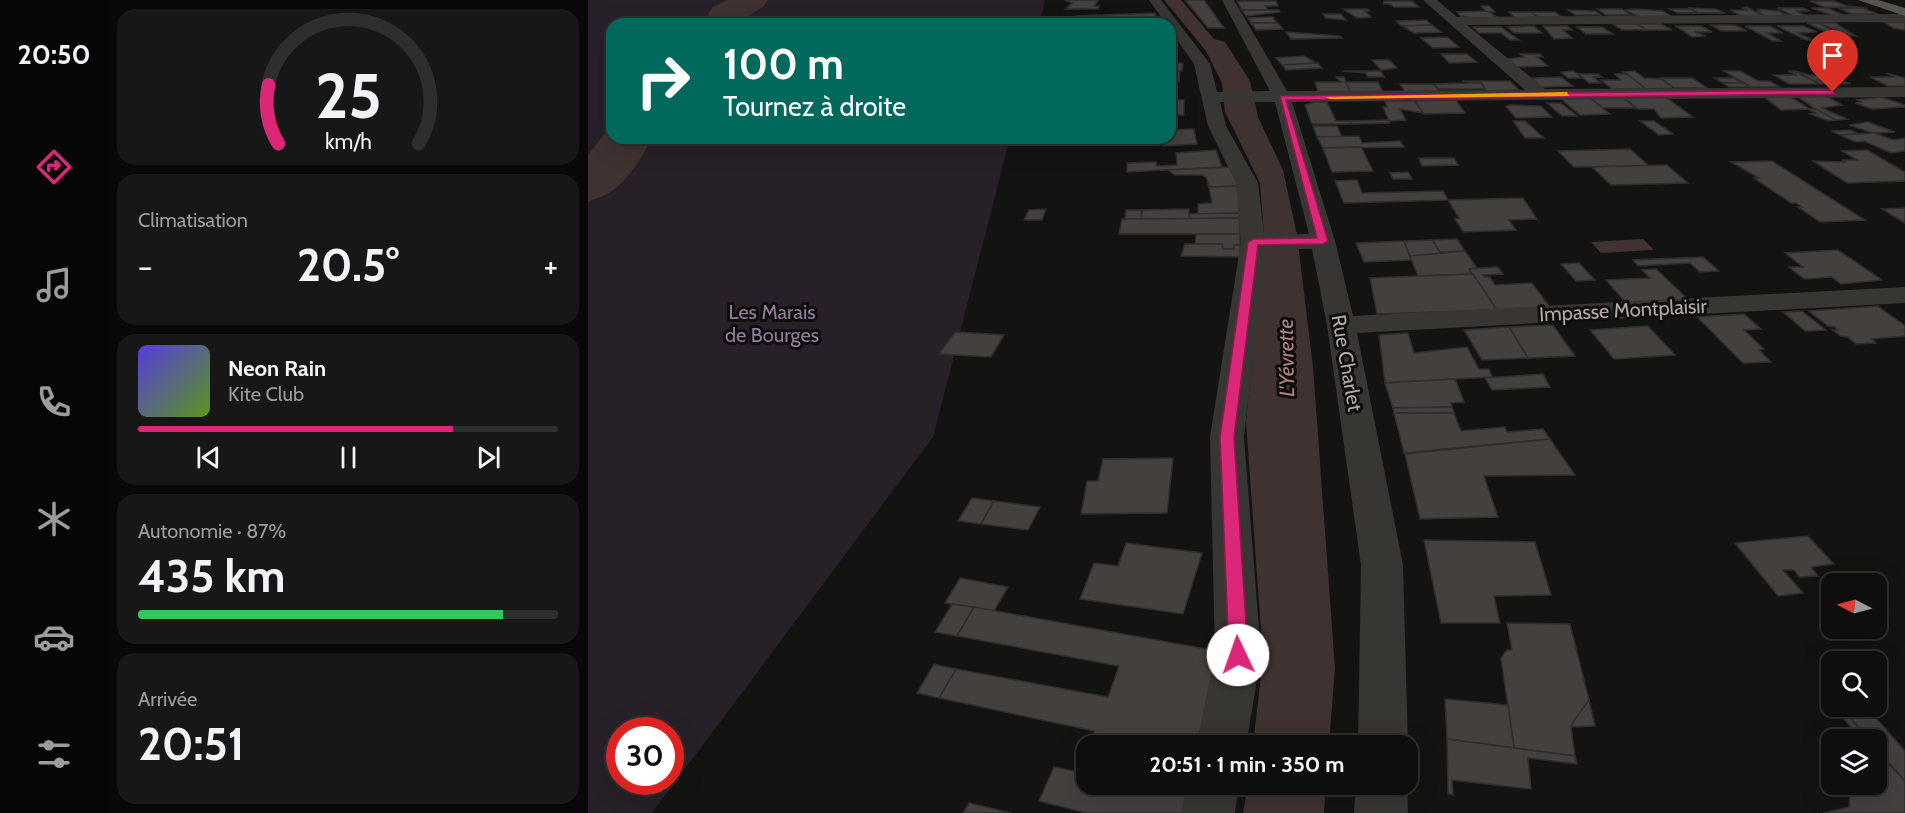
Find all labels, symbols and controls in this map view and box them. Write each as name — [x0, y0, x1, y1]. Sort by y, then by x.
pin — [1807, 30, 1858, 92]
text: 20:50 — [18, 38, 90, 71]
text: 100 m — [723, 38, 844, 90]
icon: arrive — [1816, 39, 1849, 72]
icon: right — [624, 42, 702, 120]
text: 25 — [315, 58, 381, 134]
text: Tournez à droite — [723, 90, 906, 123]
text: km/h — [325, 128, 371, 154]
icon: directions — [33, 146, 75, 188]
text: Climatisation — [138, 208, 248, 232]
text: 20.5° — [297, 238, 399, 292]
text: − — [138, 246, 153, 286]
text: + — [543, 246, 558, 286]
icon: music — [33, 264, 75, 306]
street label: Impasse Montplaisir — [1539, 294, 1708, 326]
park label: Les Marais de Bourges — [725, 300, 819, 347]
street label: Rue Charlet — [1327, 313, 1367, 413]
water label: L'Yévrette — [1273, 318, 1299, 397]
text: Neon Rain — [228, 355, 326, 382]
icon: phone — [33, 381, 75, 423]
text: Kite Club — [228, 382, 304, 406]
icon: previous — [192, 441, 225, 474]
icon: pause — [332, 441, 365, 474]
icon: next — [472, 441, 505, 474]
icon: climate — [33, 498, 75, 540]
text: Autonomie · 87% — [138, 519, 286, 543]
text: 435 km — [138, 549, 285, 603]
north arrow — [1821, 573, 1887, 639]
map controls — [1821, 573, 1887, 795]
icon: car — [33, 616, 75, 658]
position arrow — [1206, 623, 1270, 687]
button: search — [1821, 651, 1887, 717]
text: Arrivée — [138, 687, 197, 711]
text: 20:51 — [138, 717, 244, 771]
speed limit sign: 30 — [606, 717, 684, 795]
button: layers — [1821, 729, 1887, 795]
icon: filters — [33, 733, 75, 775]
text: 20:51 · 1 min · 350 m — [1150, 751, 1344, 778]

